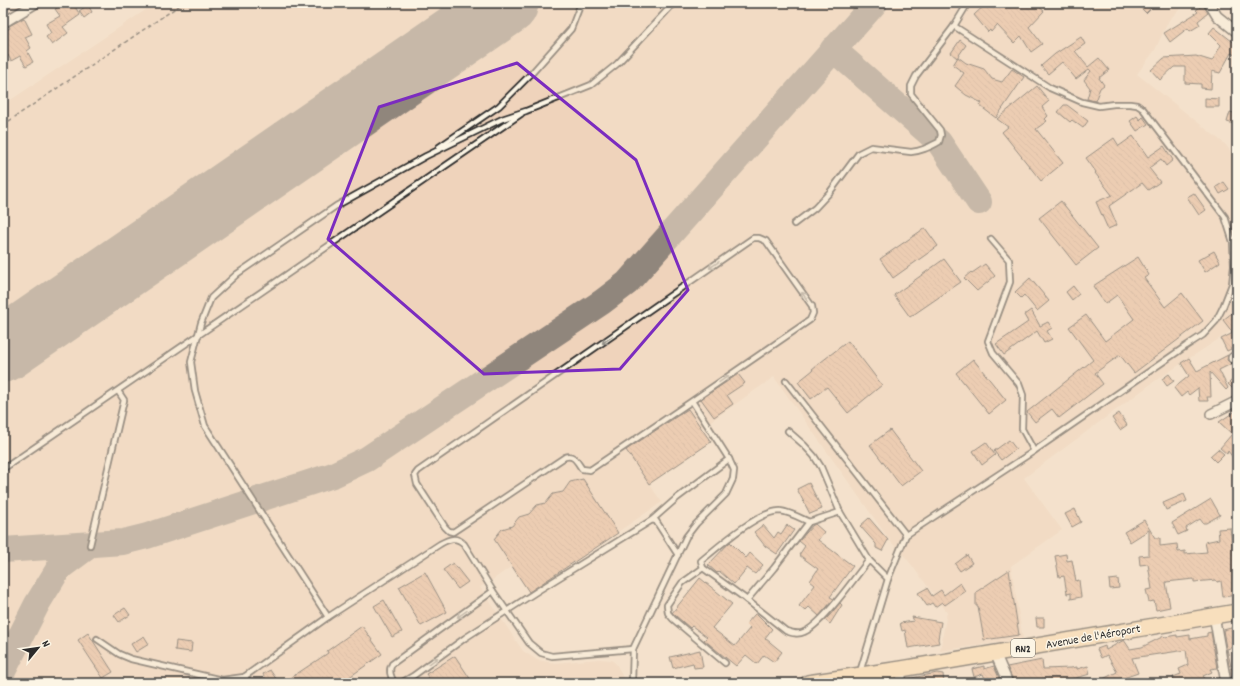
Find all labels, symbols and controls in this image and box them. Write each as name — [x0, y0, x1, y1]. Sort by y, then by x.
one-way arrow — [708, 261, 719, 269]
one-way arrow — [801, 292, 809, 303]
one-way arrow — [602, 336, 613, 344]
one-way arrow — [718, 375, 729, 383]
one-way arrow — [456, 610, 467, 619]
street label: Avenue de l'Aéroport — [1045, 621, 1142, 654]
north arrow — [18, 628, 58, 668]
text: N — [37, 638, 54, 651]
road number: RN2 — [1011, 639, 1035, 657]
one-way arrow — [427, 657, 438, 666]

